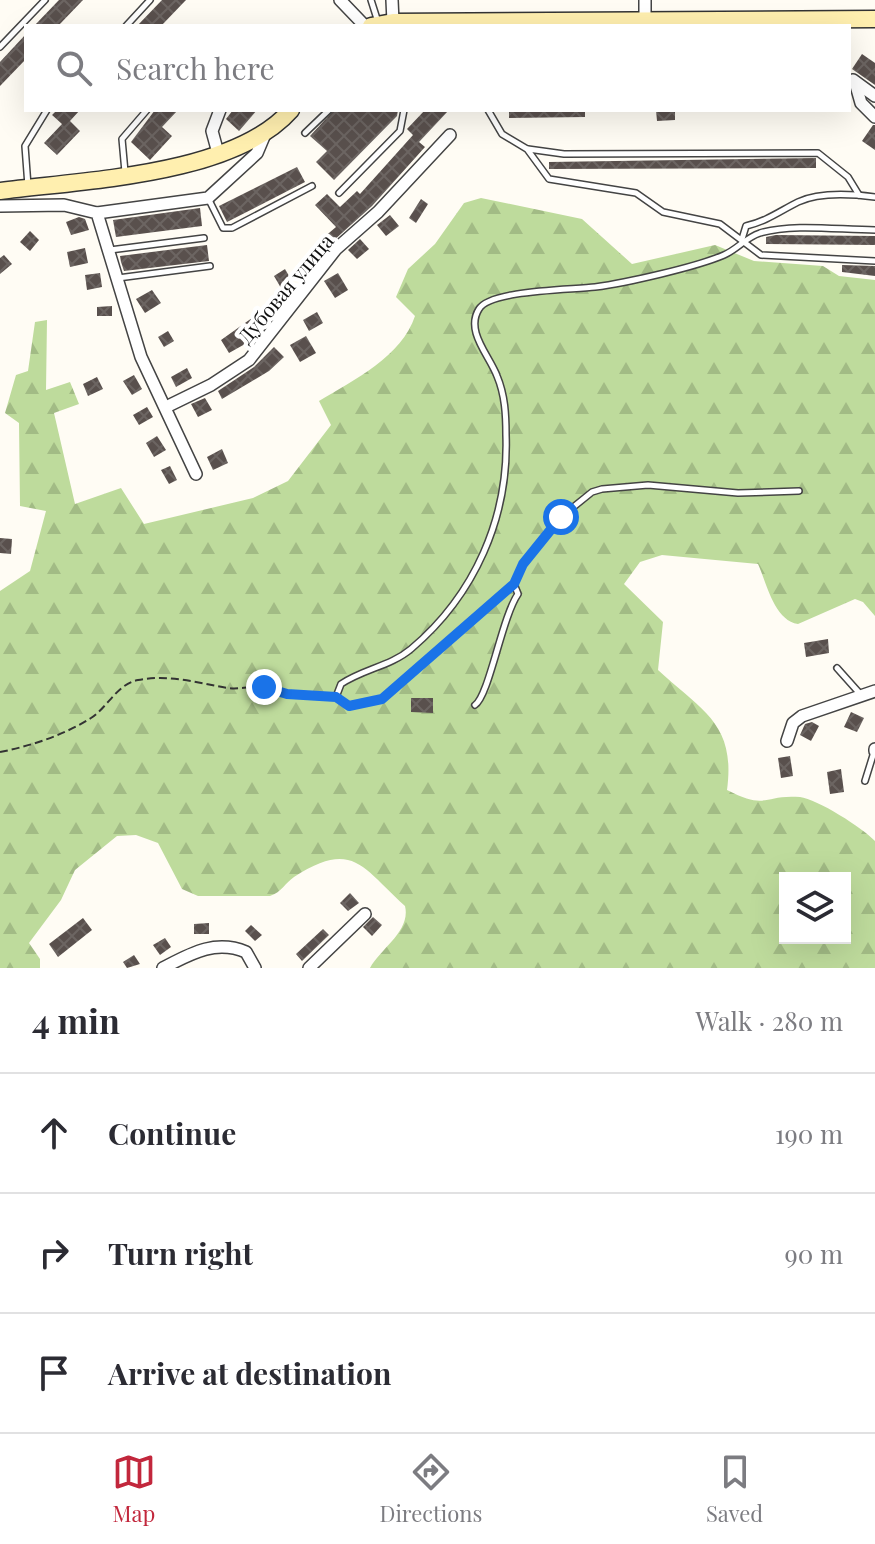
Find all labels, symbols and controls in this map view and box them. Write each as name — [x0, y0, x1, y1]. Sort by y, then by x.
search box — [24, 24, 851, 112]
icon: search — [52, 46, 96, 90]
text: Search here — [116, 48, 275, 88]
street label: Дубовая улица — [231, 228, 339, 348]
route start — [543, 499, 579, 535]
route end — [246, 669, 282, 705]
map controls — [779, 872, 851, 944]
button: layers — [779, 872, 851, 944]
text: 4 min — [32, 997, 120, 1043]
text: Walk · 280 m — [695, 1003, 843, 1038]
icon: ahead — [32, 1111, 76, 1155]
text: Continue — [108, 1113, 236, 1153]
text: 190 m — [775, 1116, 843, 1151]
icon: right — [32, 1231, 76, 1275]
text: Turn right — [108, 1233, 253, 1273]
text: 90 m — [785, 1236, 843, 1271]
icon: arrive — [32, 1351, 76, 1395]
text: Arrive at destination — [108, 1353, 391, 1393]
tab: Map — [112, 1450, 156, 1528]
tab: Directions — [379, 1450, 482, 1528]
tab: Saved — [706, 1450, 763, 1528]

